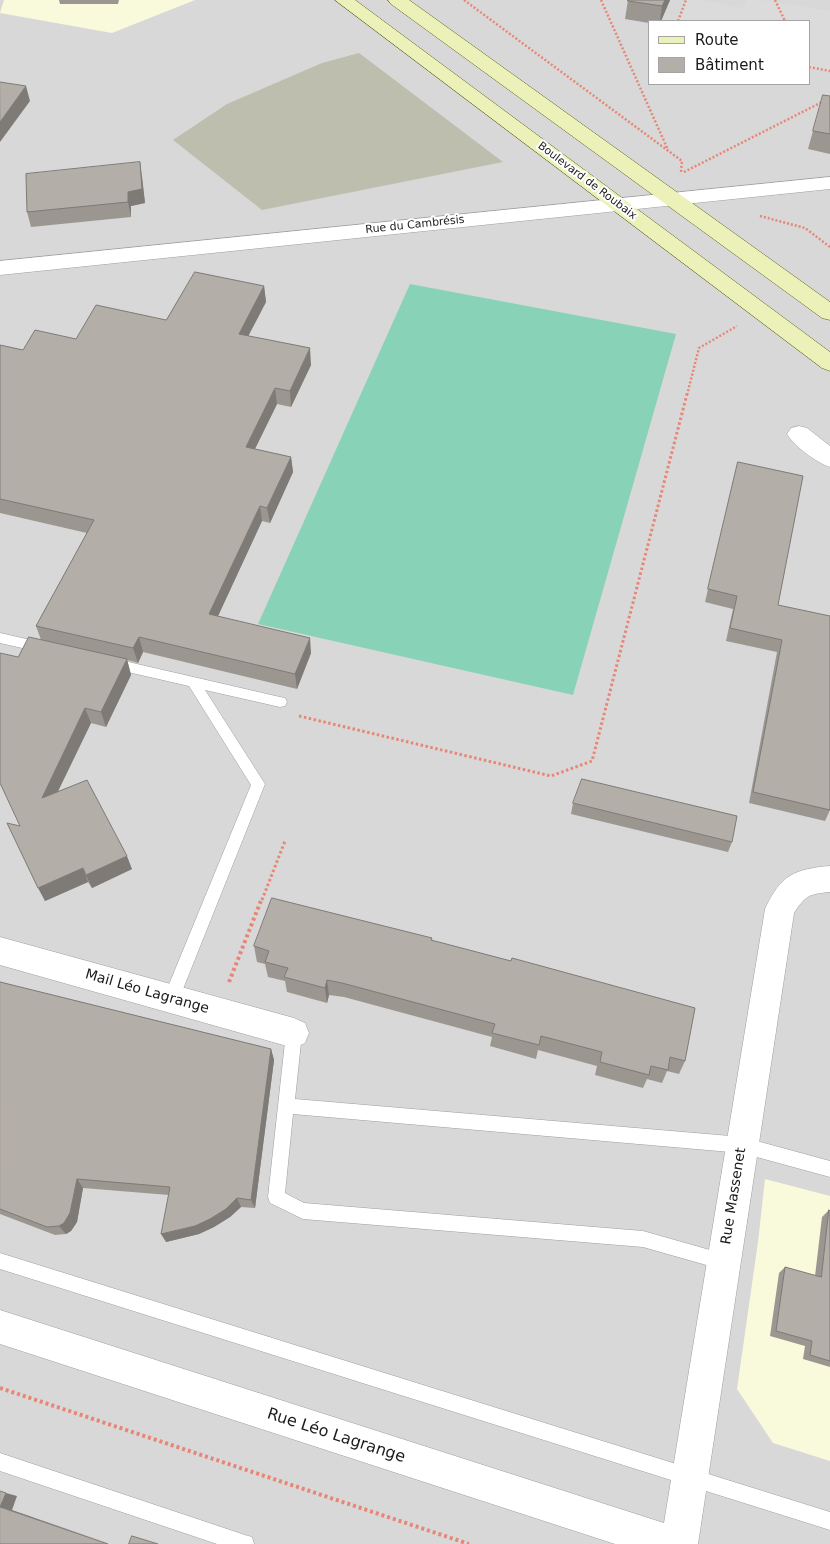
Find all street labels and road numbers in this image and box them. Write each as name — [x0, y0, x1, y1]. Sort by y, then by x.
street label: Boulevard de Roubaix — [535, 139, 639, 223]
street label: Rue du Cambrésis — [365, 213, 465, 237]
street label: Mail Léo Lagrange — [83, 966, 211, 1018]
street label: Rue Massenet — [718, 1146, 750, 1246]
street label: Rue Léo Lagrange — [264, 1405, 408, 1467]

